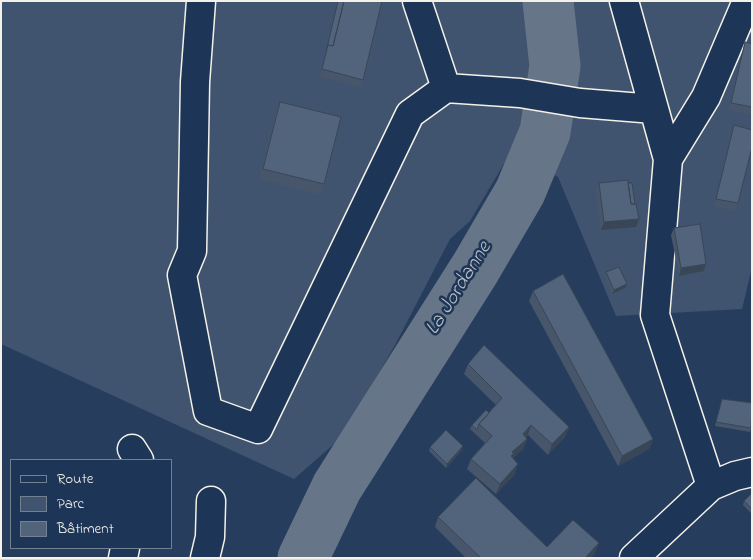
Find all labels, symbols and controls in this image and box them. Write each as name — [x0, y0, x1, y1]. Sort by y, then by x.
water label: La Jordanne — [421, 238, 499, 340]
legend — [10, 459, 172, 549]
text: Route — [57, 468, 93, 490]
text: Parc — [57, 493, 84, 515]
text: Bâtiment — [57, 518, 114, 540]

